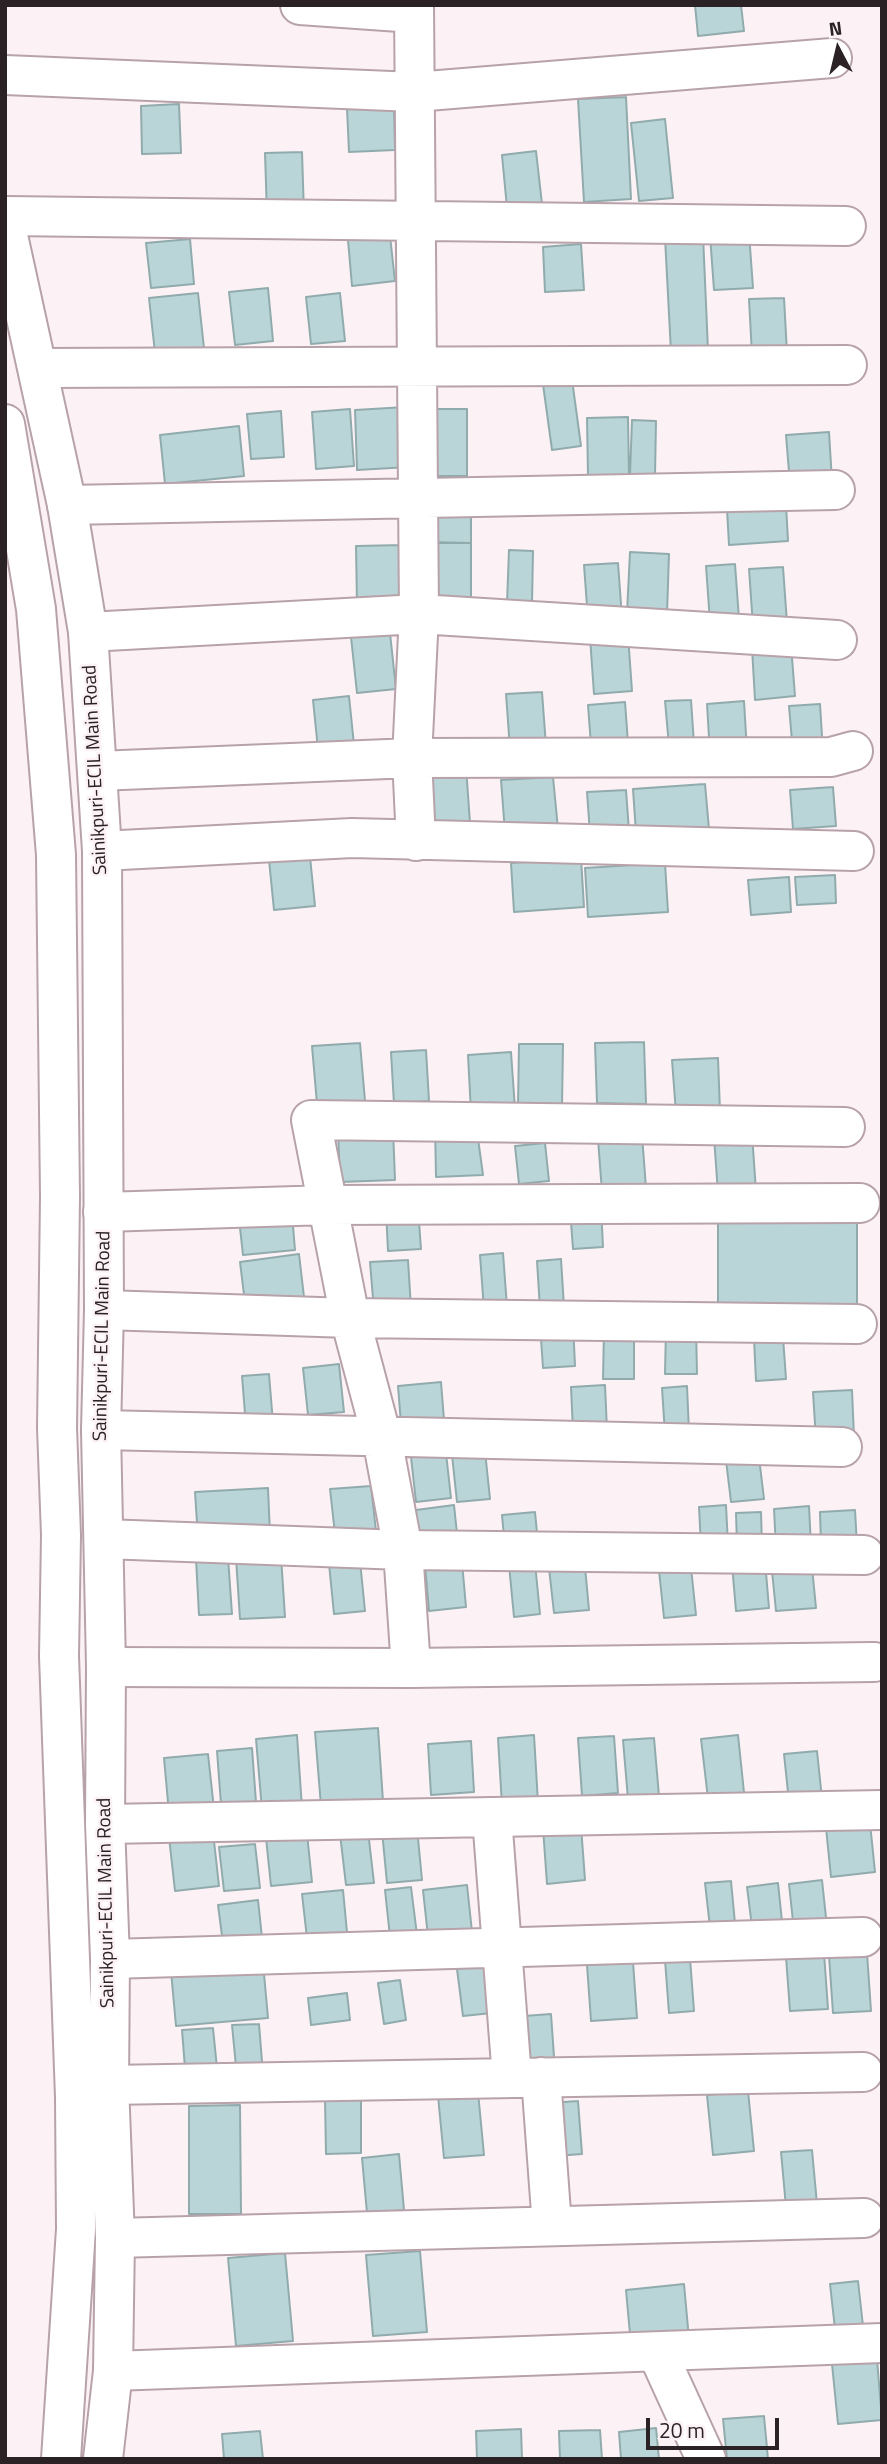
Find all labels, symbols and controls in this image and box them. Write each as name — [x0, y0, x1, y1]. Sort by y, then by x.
text: N — [827, 12, 844, 43]
north arrow — [803, 14, 873, 84]
street label: Sainikpuri-ECIL Main Road — [79, 664, 113, 876]
street label: Sainikpuri-ECIL Main Road — [90, 1231, 116, 1441]
street label: Sainikpuri-ECIL Main Road — [94, 1798, 120, 2008]
scale bar — [649, 2404, 782, 2448]
text: 20 m — [659, 2414, 705, 2446]

